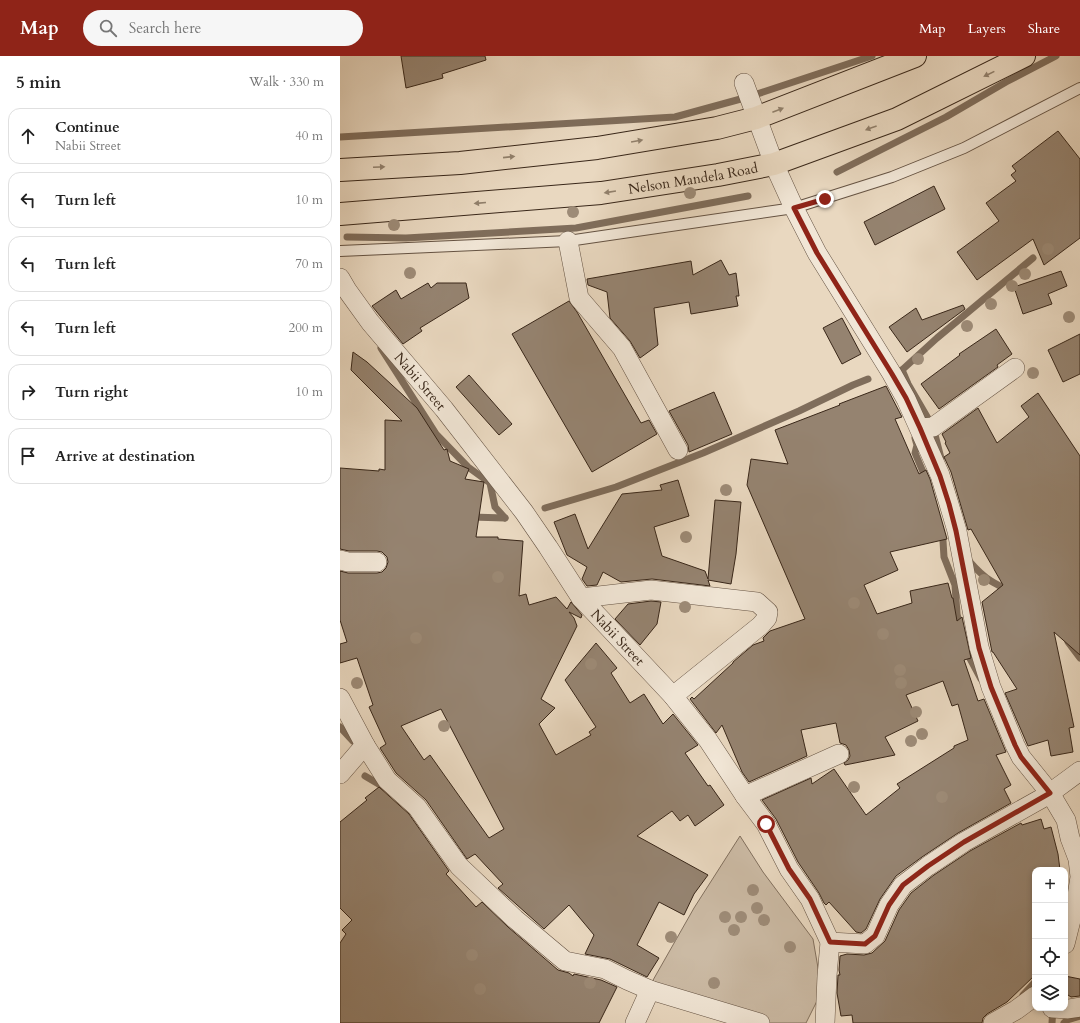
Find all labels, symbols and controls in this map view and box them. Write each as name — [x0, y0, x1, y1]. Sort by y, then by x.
search box — [83, 10, 363, 46]
text: Map — [20, 15, 59, 41]
icon: search — [97, 17, 119, 39]
text: Search here — [129, 18, 201, 38]
text: Map — [919, 19, 946, 38]
text: Layers — [968, 19, 1006, 38]
text: Share — [1028, 19, 1060, 38]
text: 5 min — [16, 71, 61, 94]
one-way arrow — [983, 71, 995, 77]
text: Walk · 330 m — [249, 73, 324, 91]
one-way arrow — [772, 106, 784, 112]
text: Continue — [55, 117, 120, 137]
icon: ahead — [17, 125, 39, 147]
one-way arrow — [865, 126, 877, 132]
text: 40 m — [295, 127, 323, 145]
text: Nabii Street — [55, 137, 121, 155]
one-way arrow — [631, 138, 644, 144]
one-way arrow — [502, 154, 515, 161]
street label: Nelson Mandela Road — [627, 158, 760, 199]
one-way arrow — [373, 164, 385, 171]
icon: left — [17, 189, 39, 211]
one-way arrow — [604, 189, 616, 195]
text: Turn left — [55, 190, 116, 210]
route end — [816, 190, 834, 208]
text: 10 m — [295, 191, 323, 209]
one-way arrow — [474, 199, 486, 206]
icon: left — [17, 253, 39, 275]
text: Turn left — [55, 254, 116, 274]
text: 70 m — [295, 255, 323, 273]
icon: left — [17, 317, 39, 339]
text: Turn left — [55, 318, 116, 338]
text: 200 m — [289, 319, 323, 337]
street label: Nabii Street — [390, 348, 451, 415]
icon: right — [17, 381, 39, 403]
text: Turn right — [55, 382, 128, 402]
text: 10 m — [295, 383, 323, 401]
icon: arrive — [17, 445, 39, 467]
text: Arrive at destination — [55, 446, 195, 466]
street label: Nabii Street — [586, 605, 649, 670]
route start — [757, 815, 775, 833]
map controls — [1032, 867, 1068, 1011]
button: + — [1032, 867, 1068, 903]
button: − — [1032, 903, 1068, 939]
button: locate — [1032, 939, 1068, 975]
button: layers — [1032, 975, 1068, 1011]

